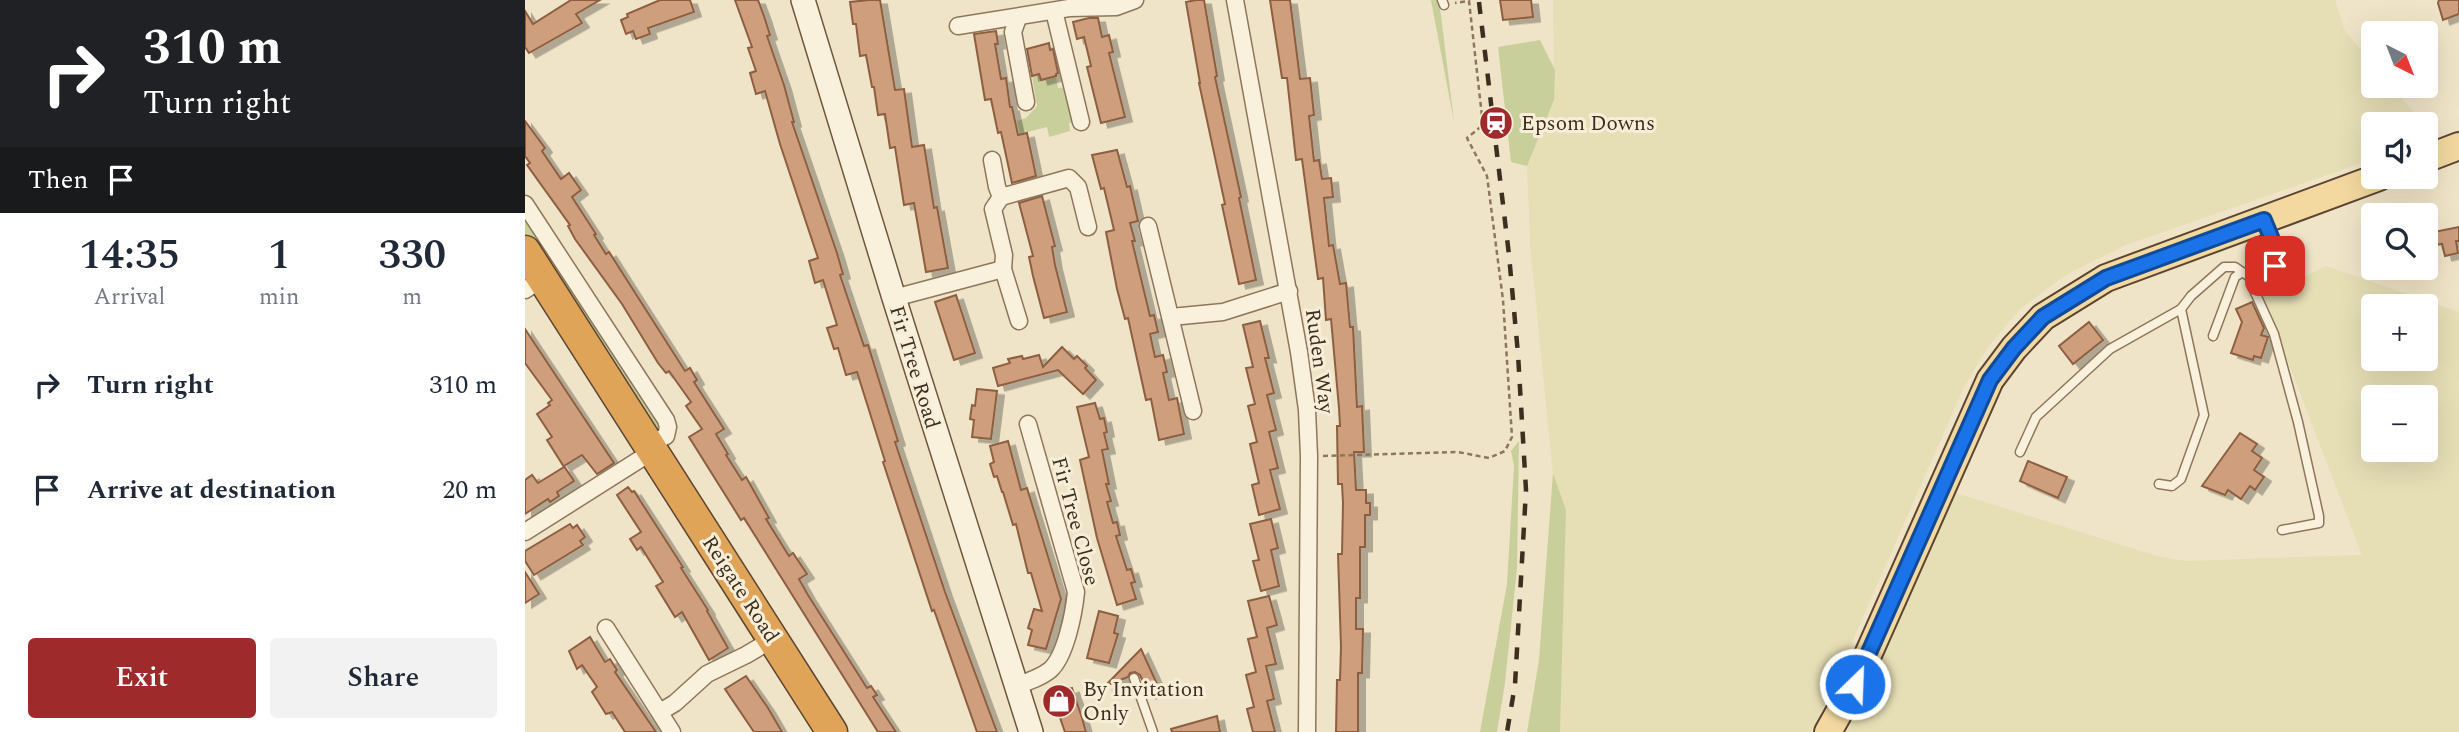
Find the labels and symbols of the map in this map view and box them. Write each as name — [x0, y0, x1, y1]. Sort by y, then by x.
north arrow — [2361, 21, 2438, 98]
station icon: Epsom Downs — [1477, 104, 1515, 142]
place label: Epsom Downs — [1521, 108, 1655, 140]
pin — [2245, 236, 2305, 296]
street label: Fir Tree Road — [880, 302, 948, 433]
street label: Ruden Way — [1296, 307, 1342, 416]
street label: Fir Tree Close — [1042, 453, 1108, 589]
street label: Reigate Road — [693, 530, 787, 650]
position arrow — [1818, 647, 1892, 721]
place label: By Invitation Only — [1083, 674, 1204, 730]
shop icon: By Invitation Only — [1040, 682, 1078, 720]

